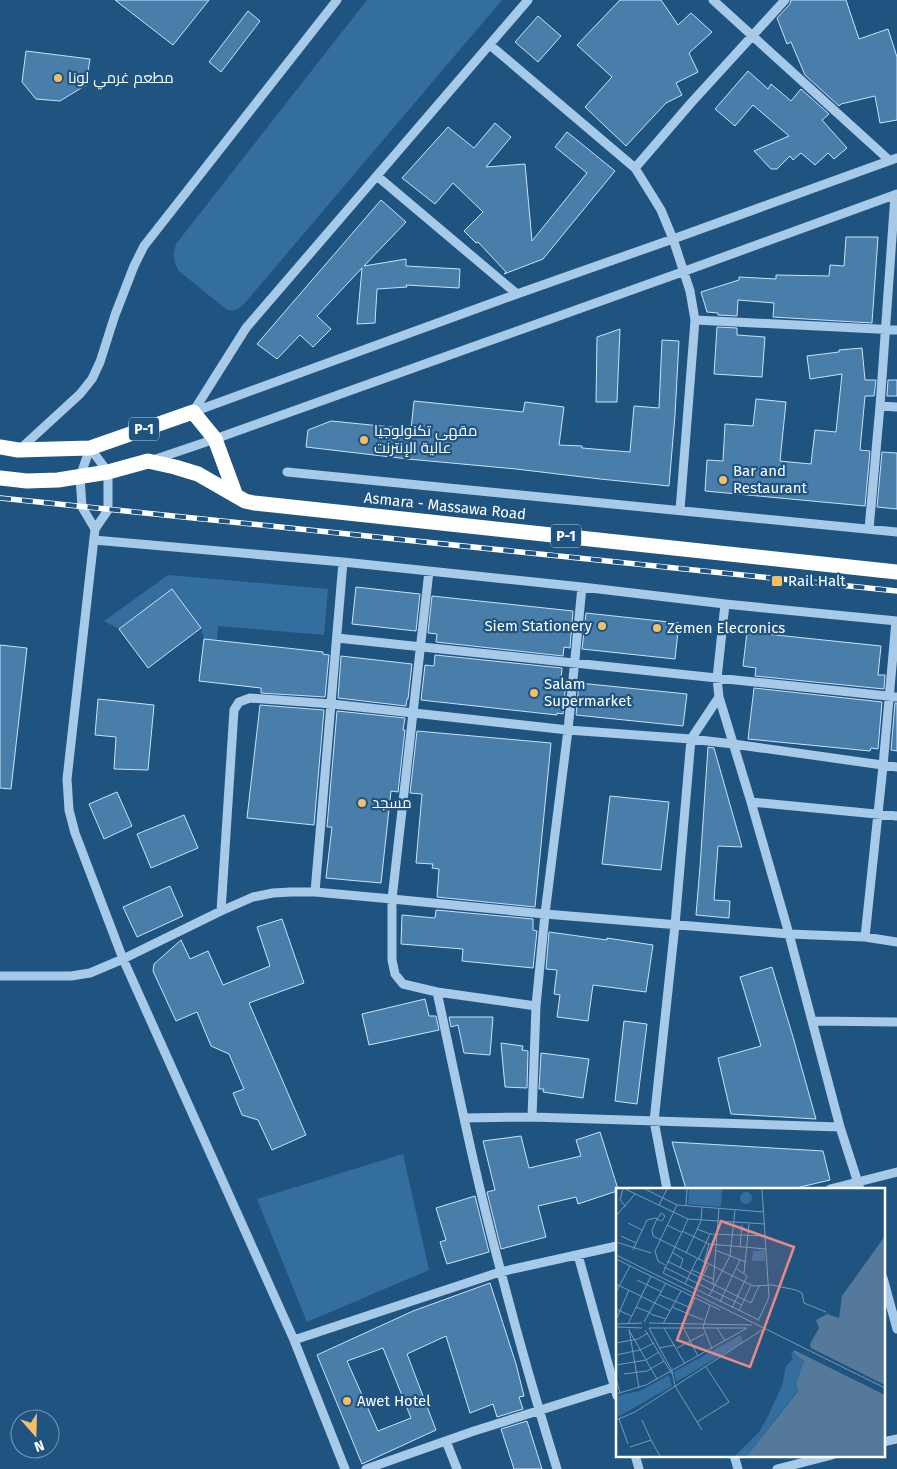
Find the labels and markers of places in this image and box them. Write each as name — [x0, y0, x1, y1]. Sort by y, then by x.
place label: مطعم غرمي لونا — [68, 69, 174, 90]
marker: مطعم غرمي لونا — [52, 72, 64, 84]
place label: مقهى تكنولوجيا عالية الإنترنت — [374, 422, 477, 457]
marker: مقهى تكنولوجيا عالية الإنترنت — [358, 434, 370, 446]
place label: Bar and Restaurant — [733, 462, 807, 497]
marker: Bar and Restaurant — [717, 474, 729, 486]
place label: Rail Halt — [788, 572, 846, 590]
marker: Rail Halt — [770, 574, 784, 588]
place label: Siem Stationery — [484, 617, 593, 635]
place label: Zemen Elecronics — [667, 619, 785, 637]
marker: Siem Stationery — [596, 620, 608, 632]
marker: Zemen Elecronics — [651, 622, 663, 634]
place label: Salam Supermarket — [544, 675, 632, 710]
marker: Salam Supermarket — [528, 687, 540, 699]
place label: مسجد — [372, 794, 412, 812]
marker: مسجد — [356, 797, 368, 809]
place label: Awet Hotel — [357, 1392, 431, 1410]
marker: Awet Hotel — [341, 1395, 353, 1407]

